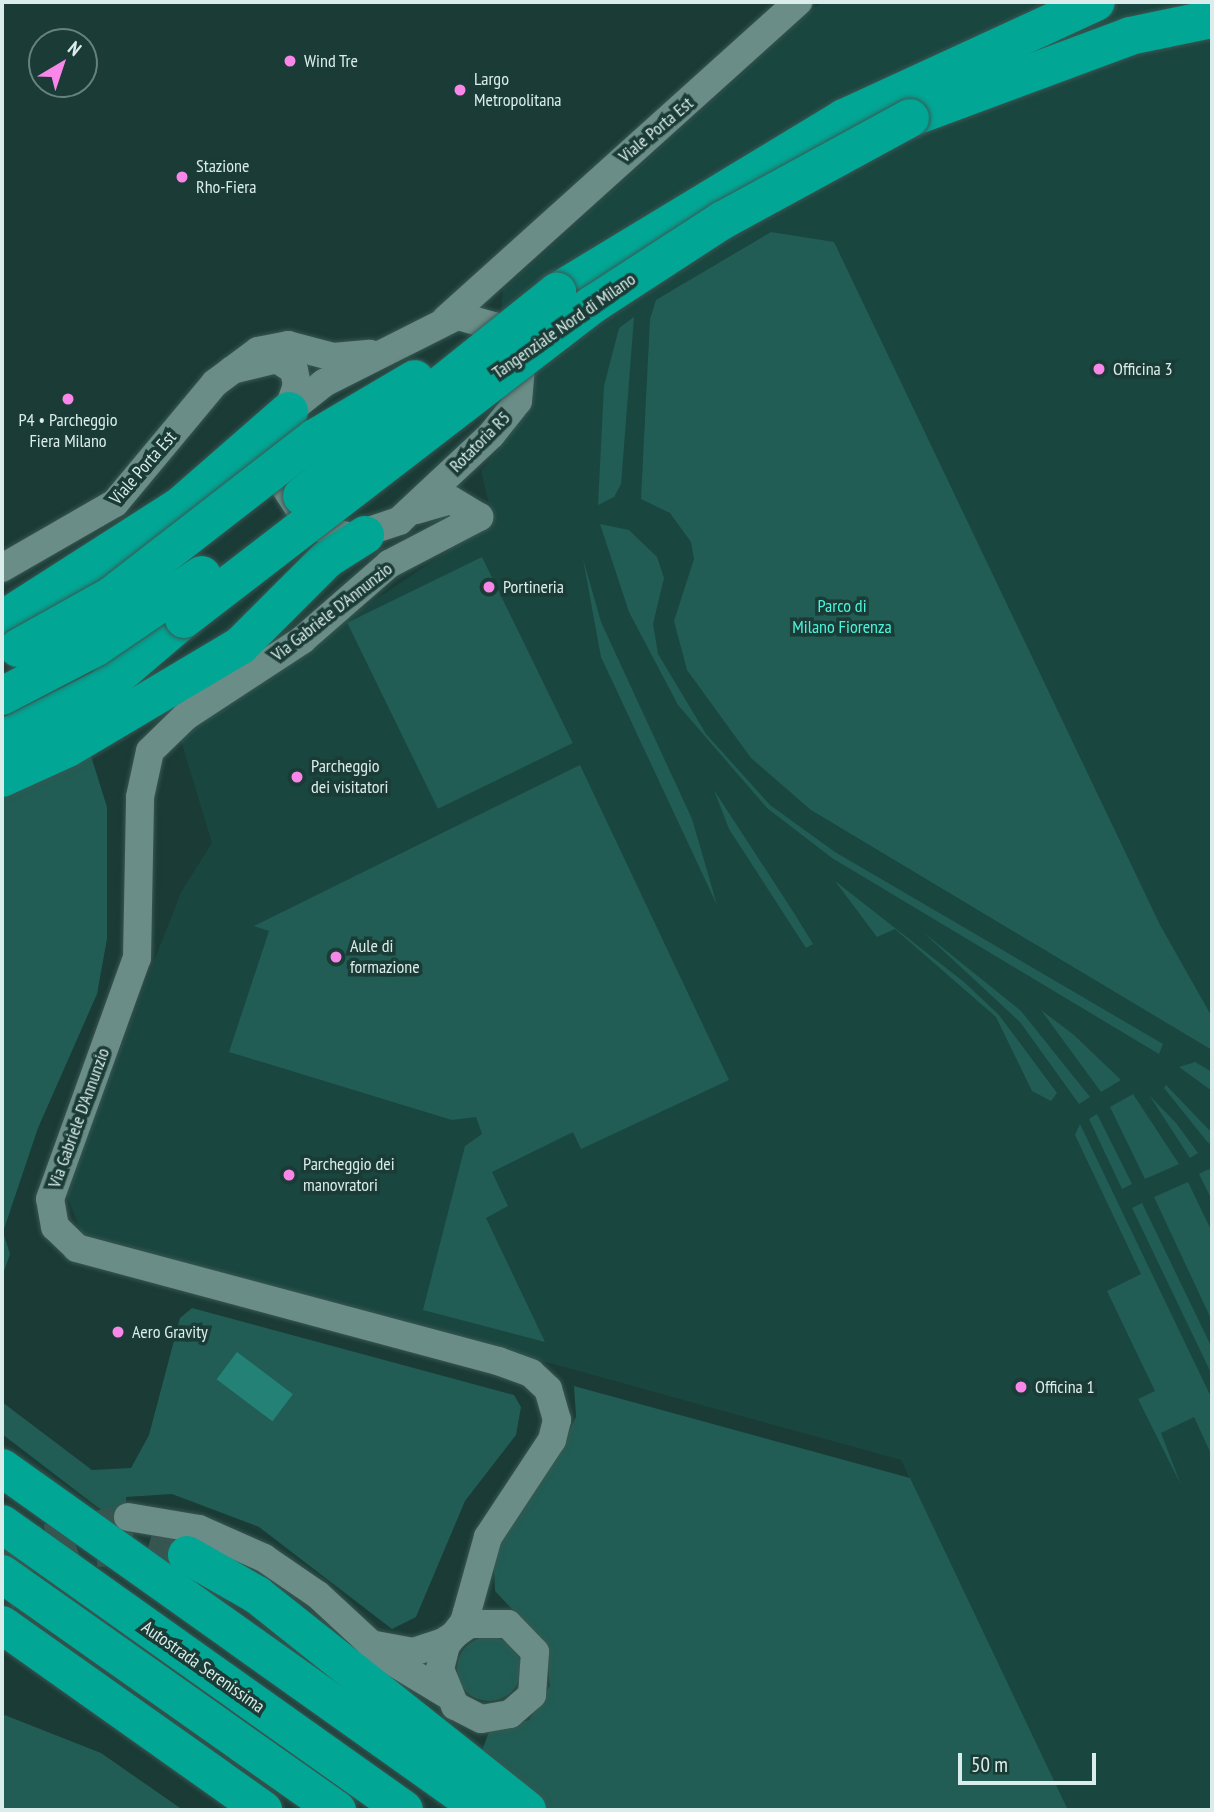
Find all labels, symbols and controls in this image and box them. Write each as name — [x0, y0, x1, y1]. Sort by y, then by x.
north arrow — [28, 28, 98, 98]
text: N — [63, 36, 86, 61]
place label: Wind Tre — [304, 50, 358, 72]
marker: Wind Tre — [282, 53, 298, 69]
place label: Largo Metropolitana — [474, 69, 562, 112]
marker: Largo Metropolitana — [452, 82, 468, 98]
street label: Viale Porta Est — [614, 93, 698, 167]
place label: Stazione Rho-Fiera — [196, 156, 256, 198]
marker: Stazione Rho-Fiera — [174, 169, 190, 185]
street label: Tangenziale Nord di Milano — [488, 268, 640, 384]
place label: Officina 3 — [1113, 358, 1173, 380]
marker: Officina 3 — [1091, 361, 1107, 377]
marker: P4 • Parcheggio Fiera Milano — [60, 391, 76, 407]
street label: Rotatoria R5 — [445, 407, 515, 477]
place label: P4 • Parcheggio Fiera Milano — [19, 410, 117, 452]
street label: Viale Porta Est — [105, 427, 181, 509]
street label: Via Gabriele D'Annunzio — [267, 558, 397, 666]
place label: Portineria — [503, 576, 564, 598]
marker: Portineria — [481, 579, 497, 595]
park label: Parco di Milano Fiorenza — [792, 596, 892, 638]
place label: Parcheggio dei visitatori — [311, 756, 388, 798]
marker: Parcheggio dei visitatori — [289, 769, 305, 785]
place label: Aule di formazione — [350, 936, 420, 978]
marker: Aule di formazione — [328, 949, 344, 965]
street label: Via Gabriele D'Annunzio — [44, 1045, 114, 1191]
place label: Parcheggio dei manovratori — [303, 1154, 395, 1196]
marker: Parcheggio dei manovratori — [281, 1167, 297, 1183]
place label: Aero Gravity — [132, 1321, 208, 1343]
marker: Aero Gravity — [110, 1324, 126, 1340]
place label: Officina 1 — [1035, 1376, 1095, 1398]
marker: Officina 1 — [1013, 1379, 1029, 1395]
street label: Autostrada Serenissima — [137, 1617, 269, 1717]
scale bar — [962, 1738, 1100, 1782]
text: 50 m — [971, 1751, 1008, 1778]

